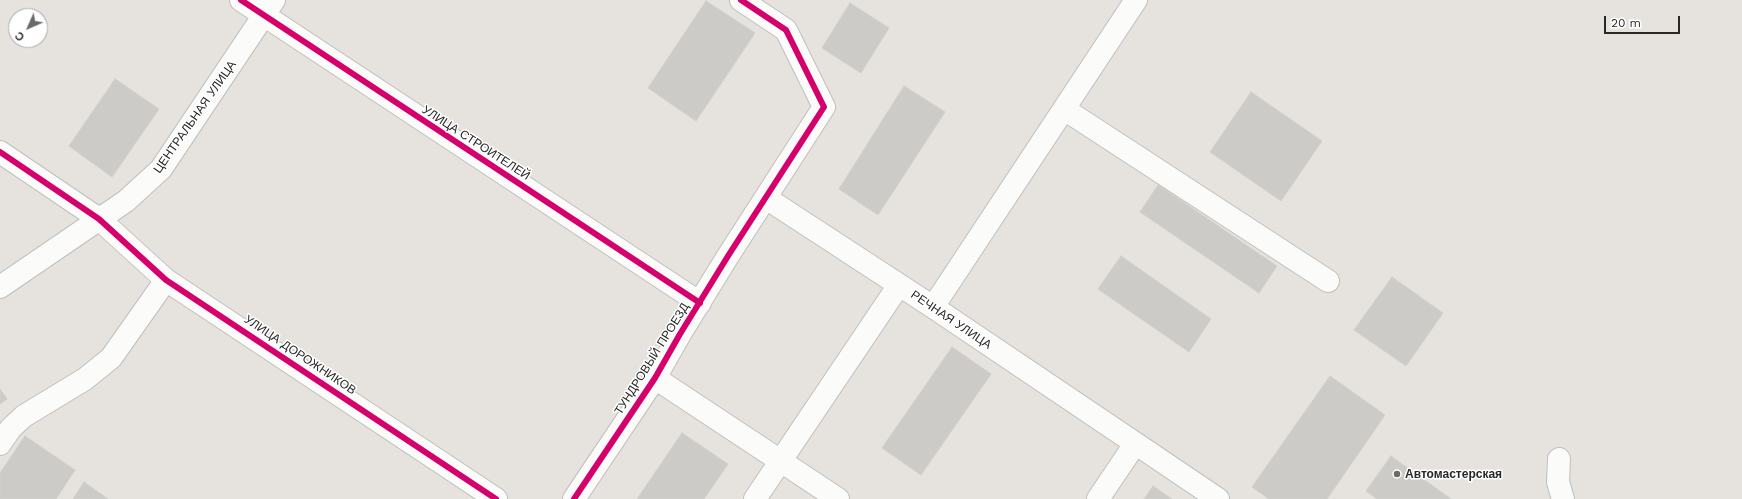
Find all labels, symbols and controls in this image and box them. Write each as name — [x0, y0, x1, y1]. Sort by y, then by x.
north arrow — [8, 8, 48, 48]
scale bar — [1606, 8, 1682, 34]
text: 20 m — [1611, 16, 1641, 30]
text: С — [12, 29, 27, 44]
street label: ЦЕНТРАЛЬНАЯ УЛИЦА — [151, 58, 239, 176]
street label: УЛИЦА СТРОИТЕЛЕЙ — [419, 103, 533, 183]
street label: РЕЧНАЯ УЛИЦА — [908, 288, 994, 352]
street label: ТУНДРОВЫЙ ПРОЕЗД — [612, 300, 692, 418]
street label: УЛИЦА ДОРОЖНИКОВ — [241, 312, 359, 398]
place label: Автомастерская — [1405, 467, 1502, 481]
marker: Автомастерская — [1392, 469, 1402, 479]

